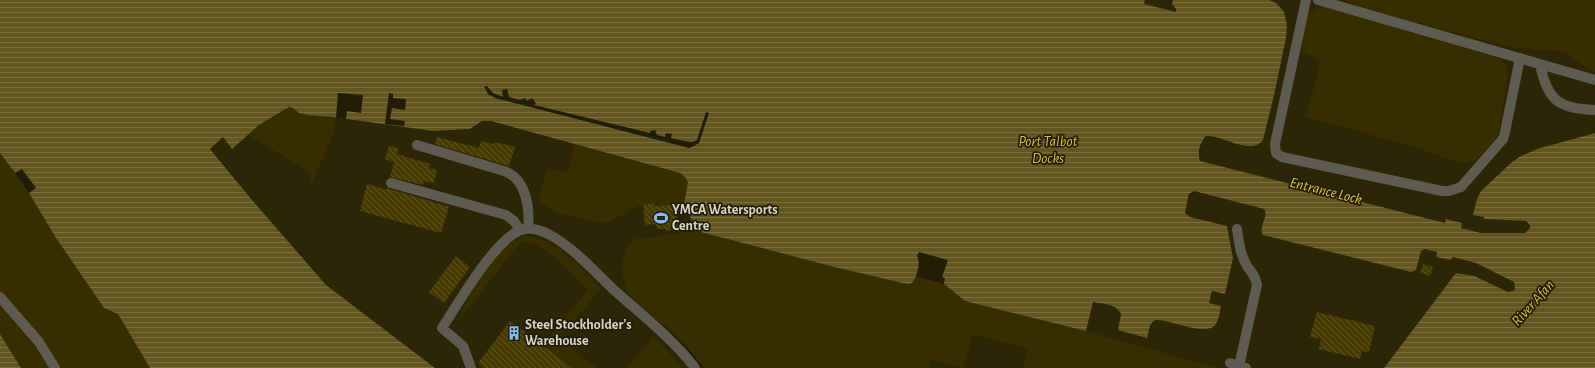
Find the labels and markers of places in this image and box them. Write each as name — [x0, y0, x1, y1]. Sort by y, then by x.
place label: YMCA Watersports Centre — [672, 203, 778, 233]
sports icon: YMCA Watersports Centre — [653, 210, 669, 226]
place label: Steel Stockholder's Warehouse — [525, 318, 632, 348]
building icon: Steel Stockholder's Warehouse — [506, 325, 522, 341]

